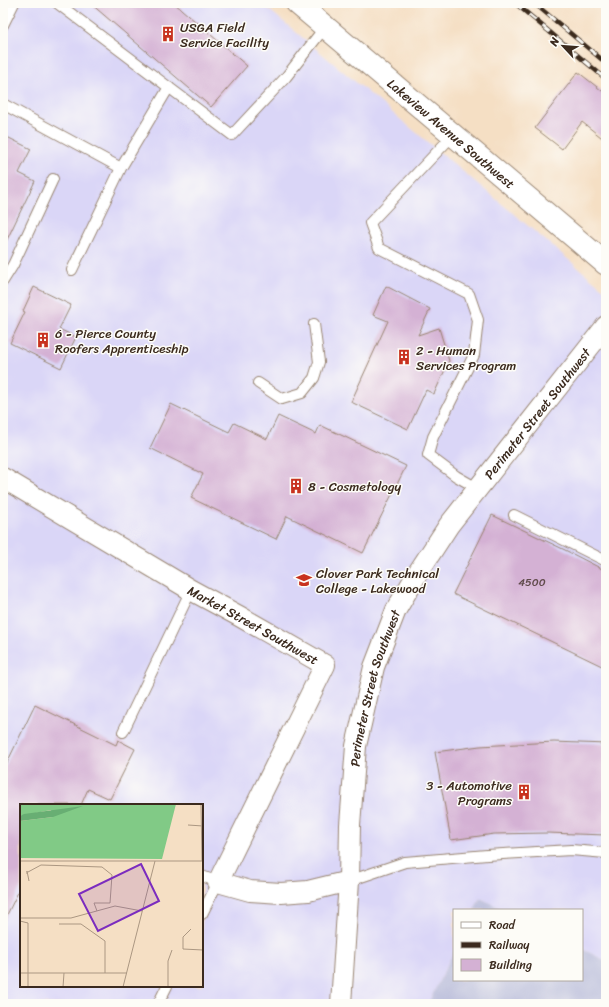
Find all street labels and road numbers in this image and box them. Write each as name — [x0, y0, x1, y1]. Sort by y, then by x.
street label: Lakeview Avenue Southwest — [382, 73, 520, 195]
street label: Perimeter Street Southwest — [478, 342, 597, 485]
street label: Market Street Southwest — [183, 579, 323, 671]
street label: Perimeter Street Southwest — [343, 606, 407, 768]

